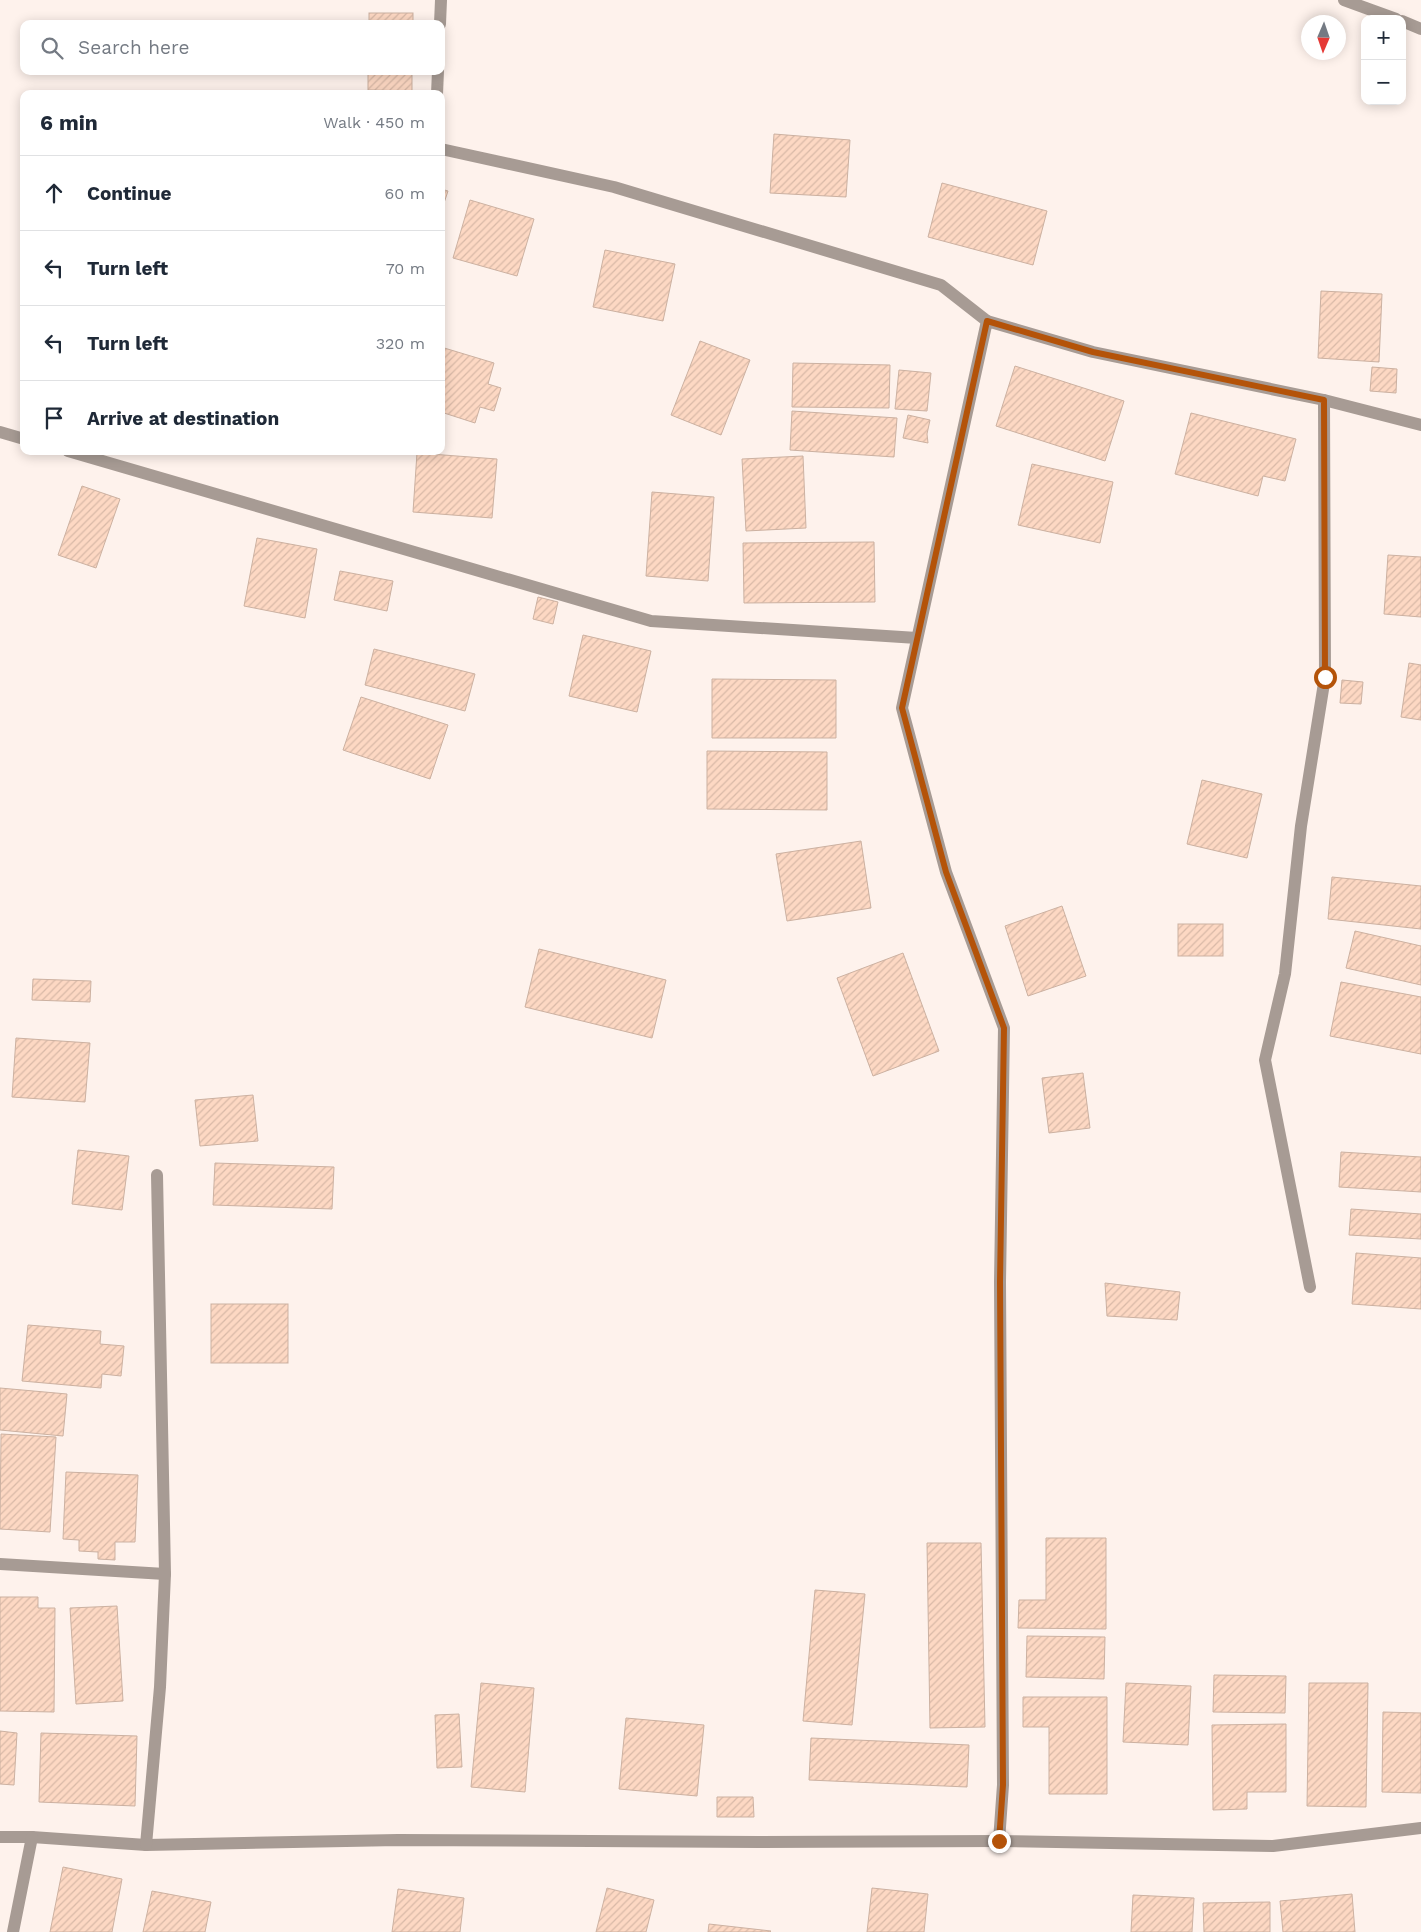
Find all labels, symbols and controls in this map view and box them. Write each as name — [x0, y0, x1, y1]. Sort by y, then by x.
north arrow — [1301, 15, 1346, 60]
map controls — [1361, 15, 1406, 105]
button: + — [1361, 15, 1406, 60]
search box — [20, 20, 445, 75]
icon: search — [38, 34, 66, 62]
text: Search here — [78, 36, 189, 59]
button: − — [1361, 60, 1406, 105]
text: 6 min — [40, 110, 98, 135]
text: Walk · 450 m — [323, 113, 425, 132]
icon: ahead — [40, 179, 68, 207]
text: Continue — [87, 182, 171, 205]
text: 60 m — [385, 184, 425, 203]
icon: left — [40, 254, 68, 282]
text: Turn left — [87, 257, 168, 280]
text: 70 m — [386, 259, 425, 278]
icon: left — [40, 329, 68, 357]
text: Turn left — [87, 332, 168, 355]
text: 320 m — [376, 334, 425, 353]
icon: arrive — [40, 404, 68, 432]
text: Arrive at destination — [87, 407, 279, 430]
route start — [1314, 666, 1337, 689]
route end — [988, 1830, 1011, 1853]

